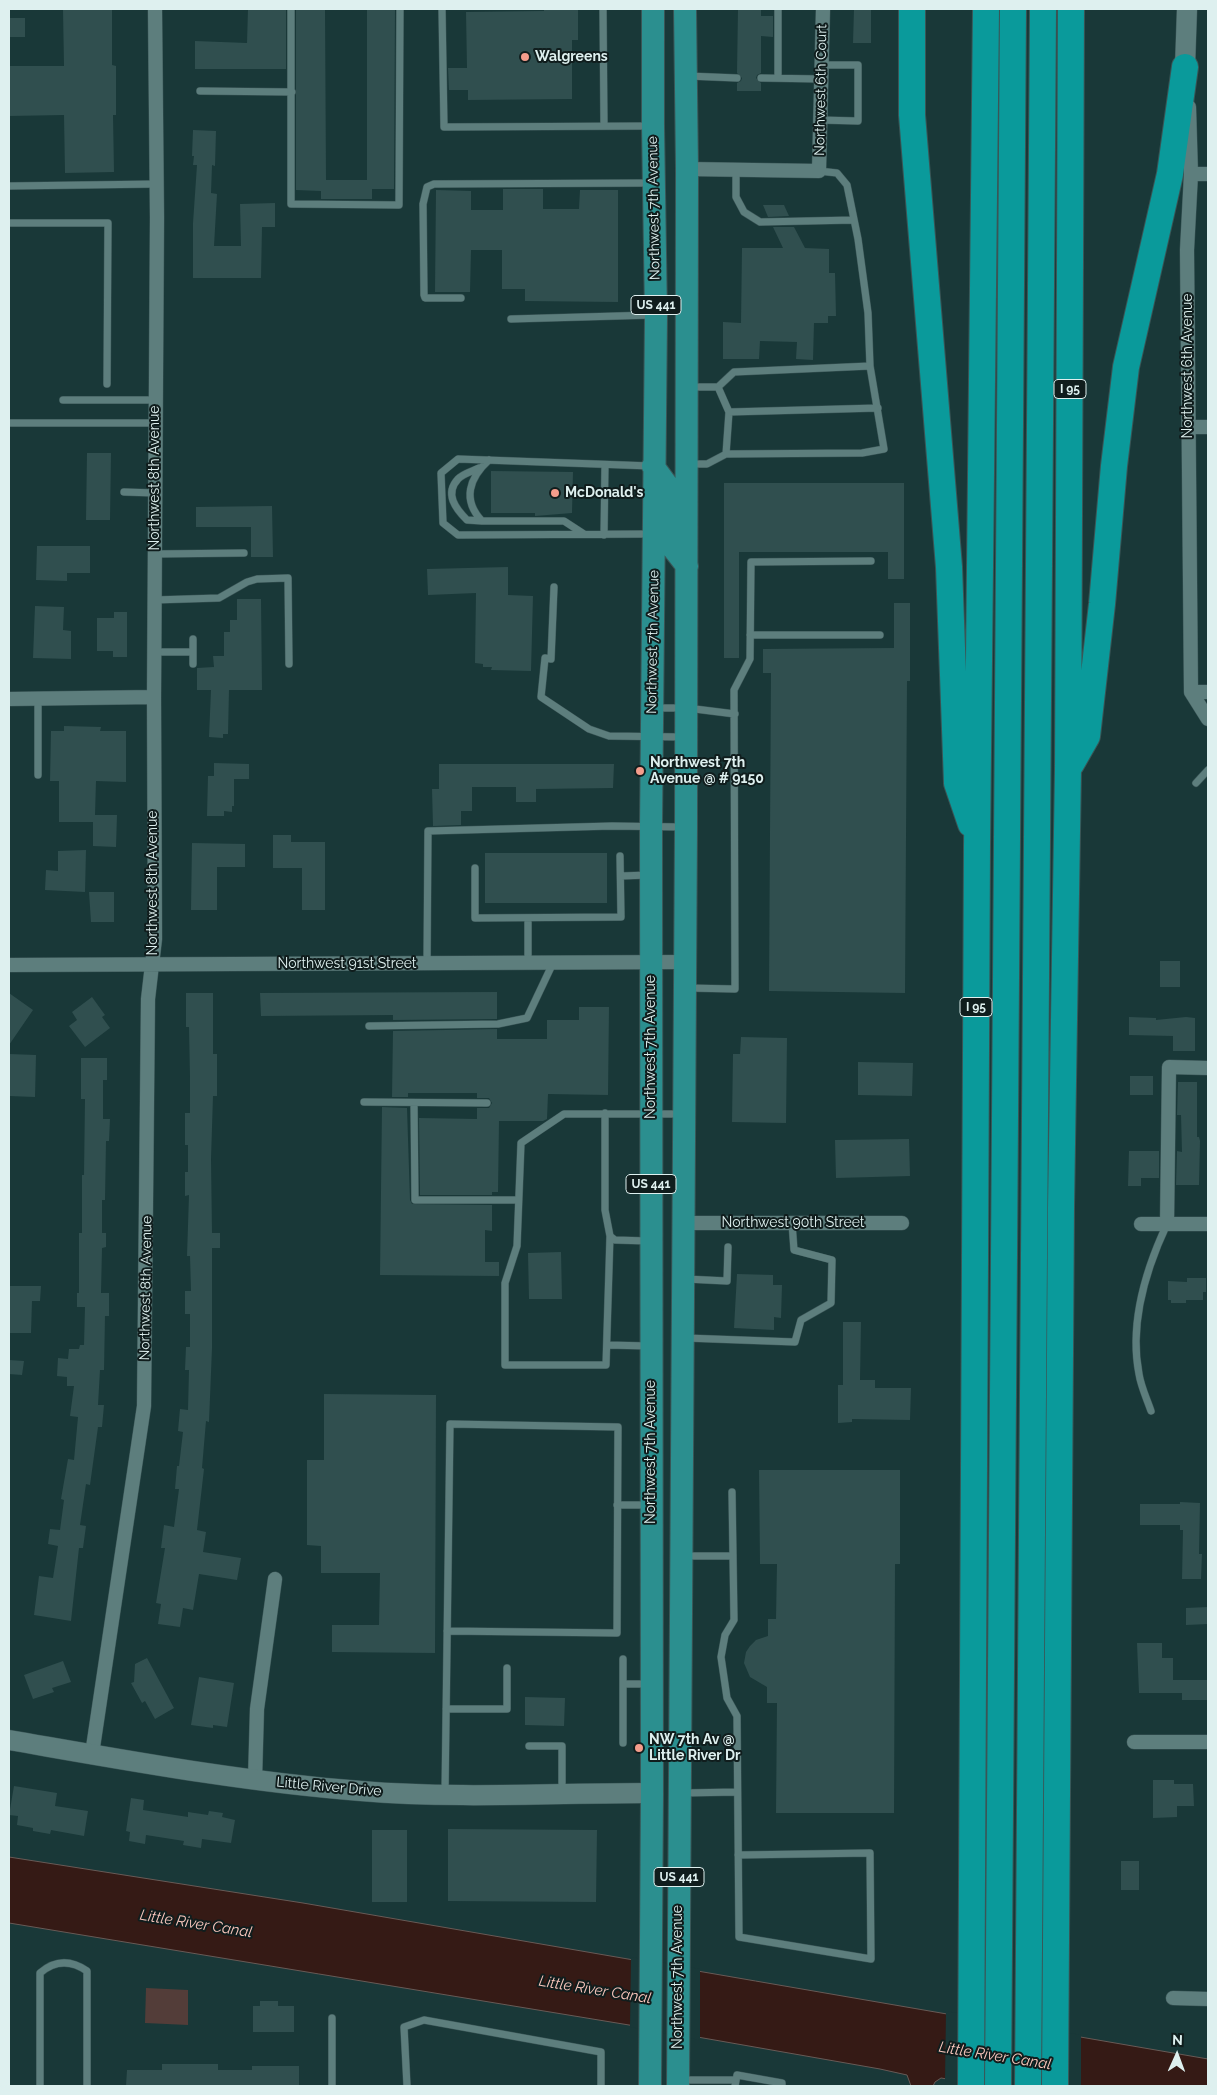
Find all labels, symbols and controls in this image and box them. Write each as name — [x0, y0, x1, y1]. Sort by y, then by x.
street label: Northwest 6th Court — [811, 24, 831, 156]
place label: Walgreens — [535, 49, 608, 65]
marker: Walgreens — [519, 51, 531, 63]
street label: Northwest 7th Avenue — [644, 136, 664, 280]
street label: Northwest 6th Avenue — [1180, 294, 1196, 438]
road number: US 441 — [631, 296, 681, 314]
road number: I 95 — [1054, 379, 1086, 398]
street label: Northwest 8th Avenue — [147, 406, 163, 550]
place label: McDonald's — [565, 485, 643, 501]
marker: McDonald's — [549, 487, 561, 499]
street label: Northwest 7th Avenue — [643, 570, 663, 714]
place label: Northwest 7th Avenue @ # 9150 — [650, 755, 764, 788]
marker: Northwest 7th Avenue @ # 9150 — [634, 765, 646, 777]
street label: Northwest 8th Avenue — [145, 811, 161, 955]
street label: Northwest 91st Street — [277, 956, 417, 972]
street label: Northwest 7th Avenue — [643, 975, 659, 1119]
road number: I 95 — [960, 998, 992, 1016]
road number: US 441 — [626, 1174, 676, 1194]
street label: Northwest 8th Avenue — [136, 1215, 156, 1361]
street label: Northwest 90th Street — [722, 1215, 864, 1231]
street label: Northwest 7th Avenue — [643, 1380, 659, 1524]
place label: NW 7th Av @ Little River Dr — [649, 1732, 740, 1764]
marker: NW 7th Av @ Little River Dr — [633, 1742, 645, 1754]
street label: Little River Drive — [276, 1774, 382, 1800]
road number: US 441 — [654, 1868, 704, 1886]
street label: Northwest 7th Avenue — [670, 1905, 686, 2049]
water label: Little River Canal — [138, 1906, 254, 1942]
water label: Little River Canal — [537, 1972, 653, 2008]
north arrow — [1152, 2030, 1202, 2080]
text: N — [1172, 2032, 1183, 2048]
water label: Little River Canal — [937, 2038, 1053, 2074]

